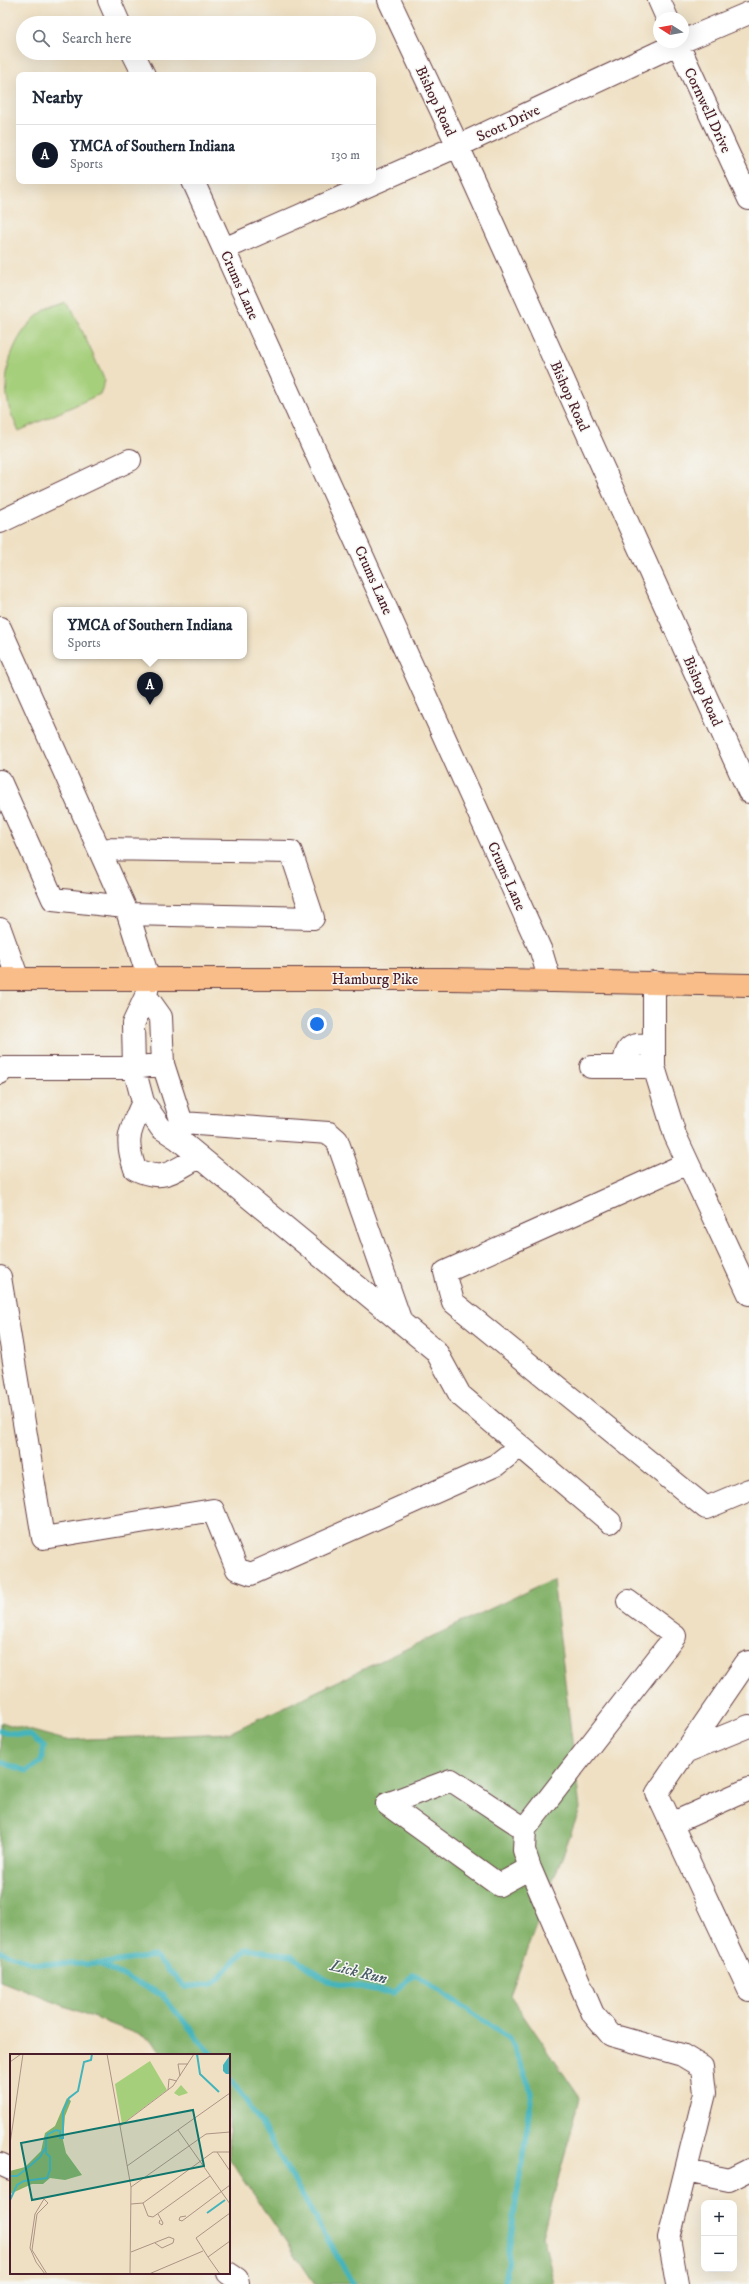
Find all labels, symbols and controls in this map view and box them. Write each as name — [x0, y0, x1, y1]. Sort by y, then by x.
north arrow — [653, 12, 689, 48]
search box — [16, 16, 376, 60]
icon: search — [30, 27, 52, 49]
text: Search here — [62, 29, 131, 48]
street label: Bishop Road — [411, 63, 460, 140]
street label: Cornwell Drive — [679, 65, 736, 156]
text: Nearby — [32, 87, 82, 109]
street label: Scott Drive — [473, 101, 543, 146]
text: YMCA of Southern Indiana — [70, 137, 235, 156]
text: A — [41, 147, 49, 163]
text: 130 m — [331, 147, 360, 163]
text: Sports — [70, 156, 103, 172]
street label: Crums Lane — [216, 248, 263, 323]
street label: Bishop Road — [546, 358, 594, 435]
street label: Crums Lane — [350, 543, 397, 618]
popup — [53, 607, 247, 659]
text: YMCA of Southern Indiana — [68, 616, 232, 635]
text: Sports — [68, 635, 101, 651]
street label: Bishop Road — [679, 653, 727, 730]
pin: A — [137, 672, 163, 705]
street label: Crums Lane — [483, 839, 530, 914]
street label: Hamburg Pike — [332, 970, 418, 989]
your location — [307, 1014, 327, 1034]
water label: Lick Run — [327, 1955, 389, 1989]
inset map — [10, 2054, 230, 2274]
map controls — [701, 2200, 737, 2272]
button: + — [701, 2200, 737, 2236]
button: − — [701, 2236, 737, 2272]

